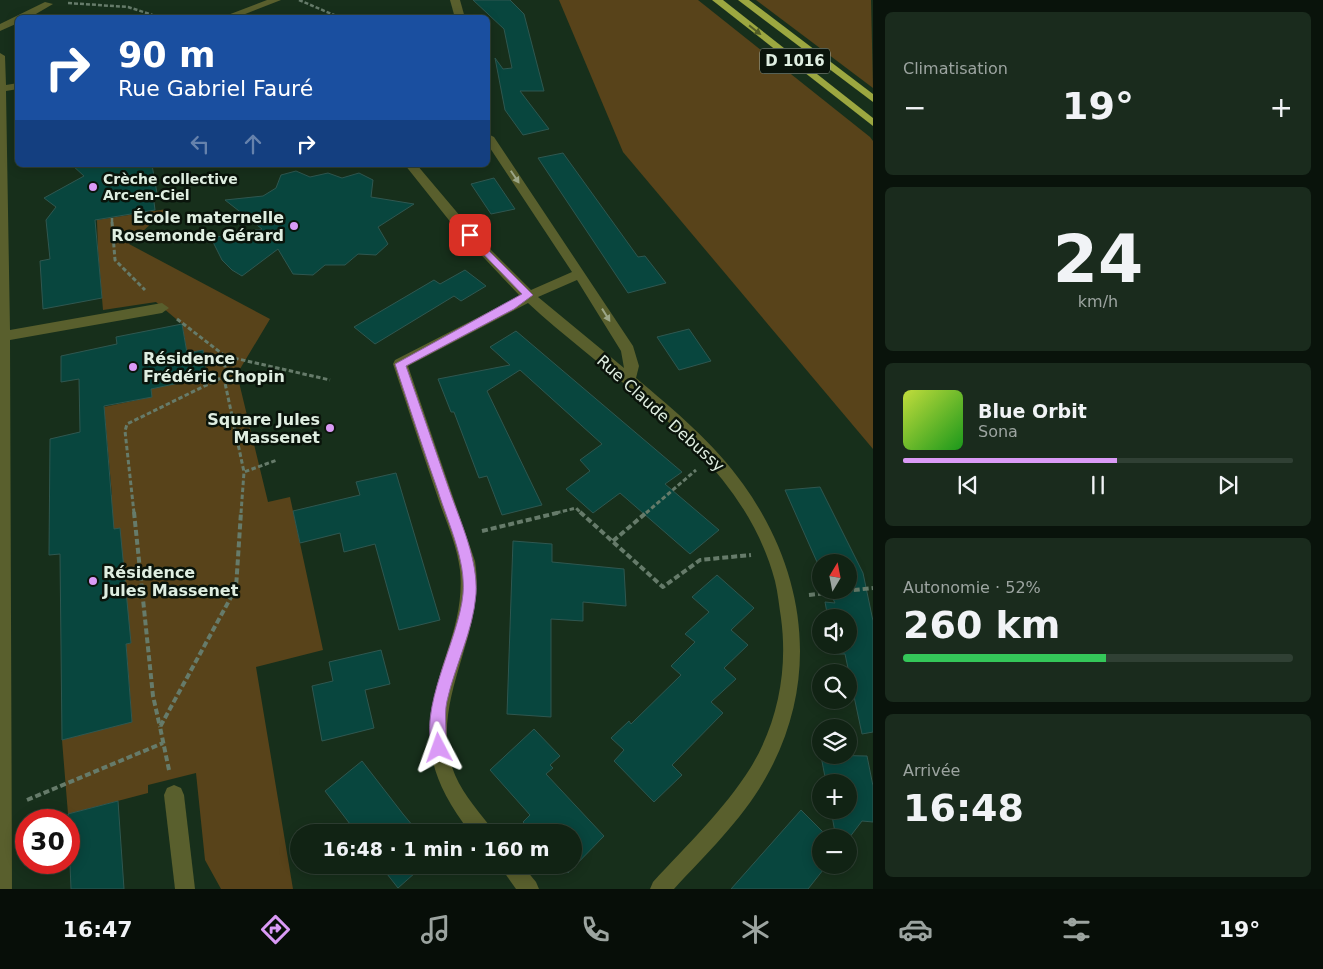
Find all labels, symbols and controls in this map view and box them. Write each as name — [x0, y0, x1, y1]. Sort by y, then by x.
one-way arrow — [748, 25, 762, 35]
icon: right — [35, 35, 100, 100]
text: 90 m — [118, 35, 215, 75]
road number: D 1016 — [760, 48, 830, 74]
text: Climatisation — [903, 59, 1008, 78]
text: Rue Gabriel Fauré — [118, 76, 313, 101]
text: 19° — [1062, 84, 1134, 128]
text: − — [903, 91, 926, 124]
text: + — [1270, 91, 1293, 124]
icon: left — [186, 130, 214, 158]
icon: ahead — [239, 130, 267, 158]
icon: right — [292, 130, 320, 158]
one-way arrow — [510, 170, 520, 184]
place label: Crèche collective Arc-en-Ciel — [103, 171, 238, 203]
marker: Crèche collective Arc-en-Ciel — [87, 181, 99, 193]
place label: École maternelle Rosemonde Gérard — [111, 208, 284, 245]
pin — [449, 214, 491, 256]
marker: École maternelle Rosemonde Gérard — [288, 220, 300, 232]
icon: arrive — [456, 221, 484, 249]
text: 24 — [1053, 222, 1143, 297]
text: km/h — [1078, 292, 1118, 311]
one-way arrow — [602, 308, 611, 321]
place label: Résidence Frédéric Chopin — [143, 349, 285, 386]
street label: Rue Claude Debussy — [593, 351, 728, 476]
marker: Résidence Frédéric Chopin — [127, 361, 139, 373]
text: Blue Orbit — [978, 400, 1087, 422]
place label: Square Jules Massenet — [207, 410, 320, 447]
marker: Square Jules Massenet — [324, 422, 336, 434]
text: Sona — [978, 422, 1018, 441]
icon: previous — [954, 471, 982, 499]
icon: pause — [1084, 471, 1112, 499]
icon: next — [1214, 471, 1242, 499]
north arrow — [812, 554, 858, 599]
map controls — [812, 554, 857, 874]
place label: Résidence Jules Massenet — [102, 563, 239, 600]
marker: Résidence Jules Massenet — [87, 575, 99, 587]
text: Autonomie · 52% — [903, 578, 1041, 597]
text: 260 km — [903, 603, 1060, 647]
button: sound — [812, 609, 857, 654]
button: search — [812, 664, 857, 709]
button: layers — [812, 719, 857, 764]
position arrow — [412, 721, 464, 773]
text: Arrivée — [903, 761, 960, 780]
button: + — [812, 774, 857, 819]
text: 16:48 — [903, 786, 1024, 830]
speed limit sign: 30 — [15, 809, 80, 874]
button: − — [812, 829, 857, 874]
text: 16:48 · 1 min · 160 m — [322, 838, 550, 860]
icon: directions — [258, 912, 293, 947]
icon: music — [418, 912, 453, 947]
icon: phone — [578, 912, 613, 947]
icon: climate — [738, 912, 773, 947]
icon: car — [898, 912, 933, 947]
icon: filters — [1059, 912, 1094, 947]
text: 16:47 — [63, 917, 133, 942]
text: 19° — [1219, 917, 1260, 942]

